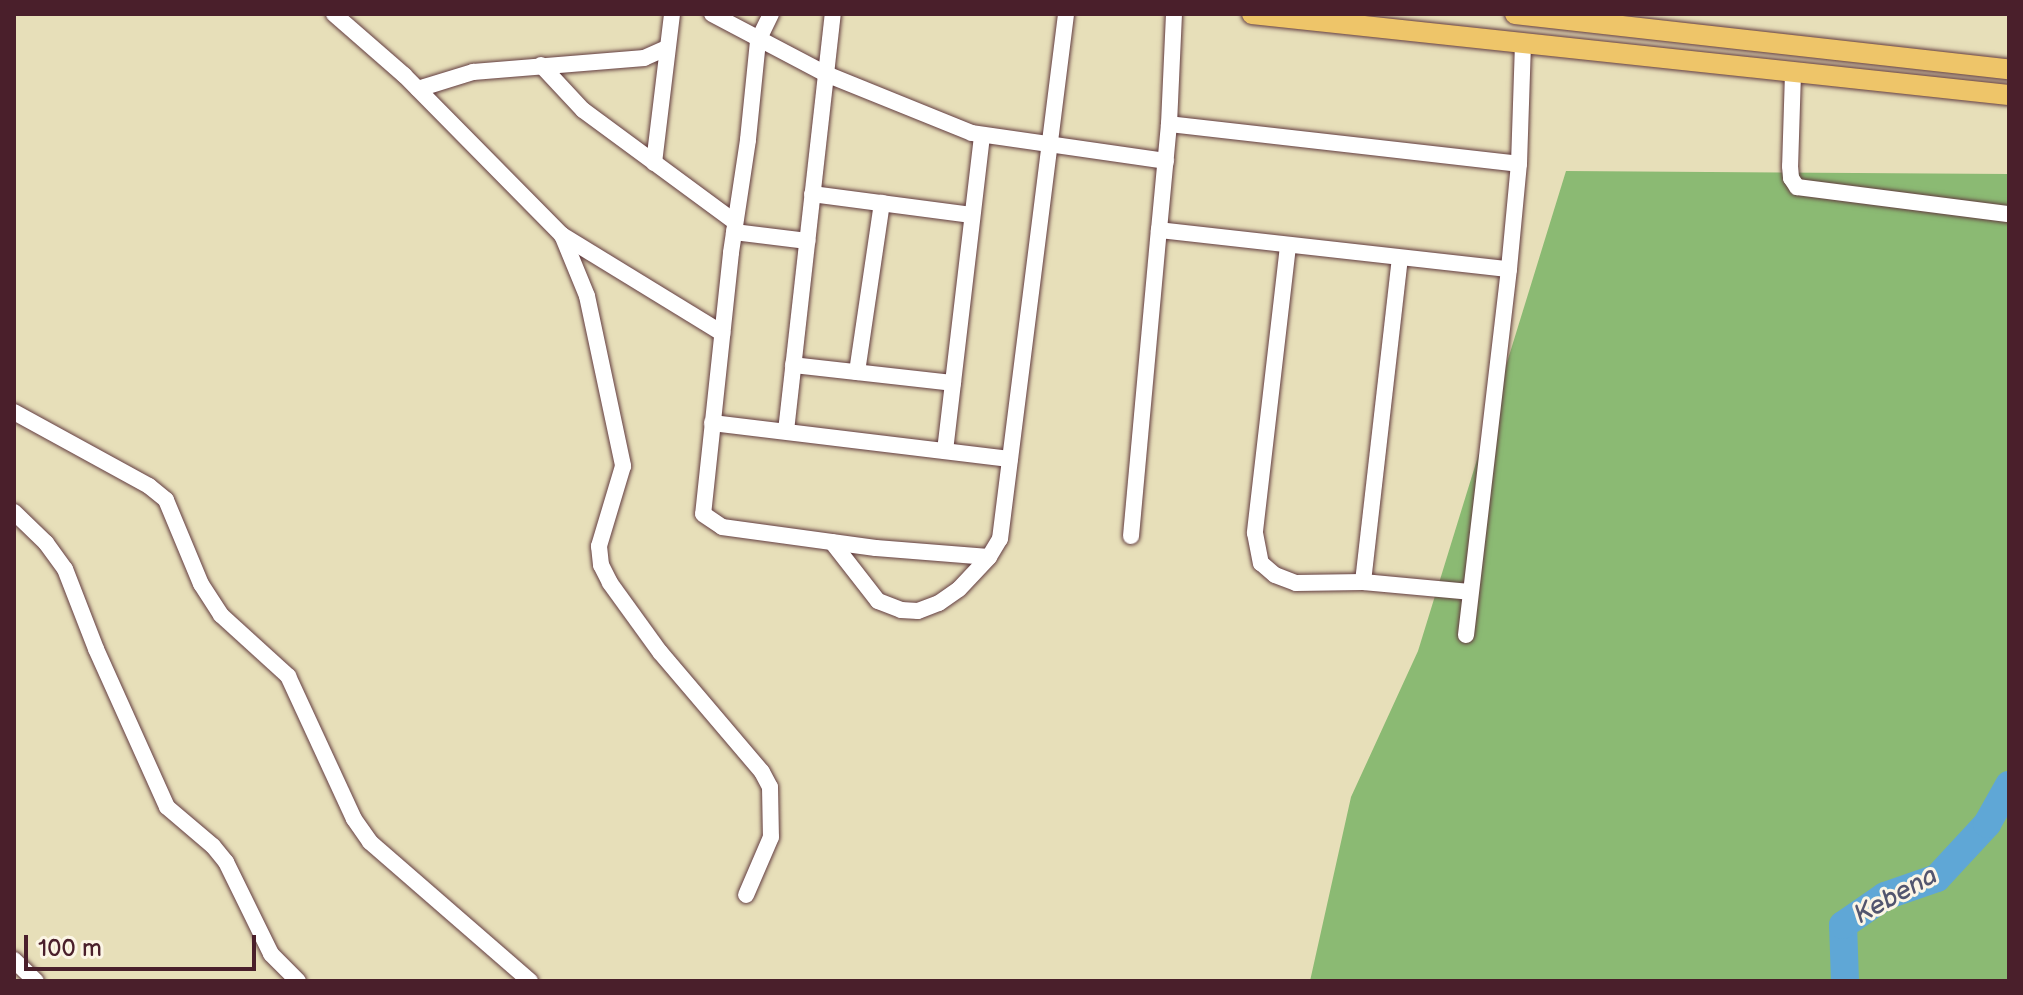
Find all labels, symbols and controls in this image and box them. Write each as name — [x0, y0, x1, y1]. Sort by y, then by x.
water label: Kebena — [1849, 860, 1943, 932]
scale bar — [28, 919, 260, 969]
text: 100 m — [38, 934, 102, 963]

